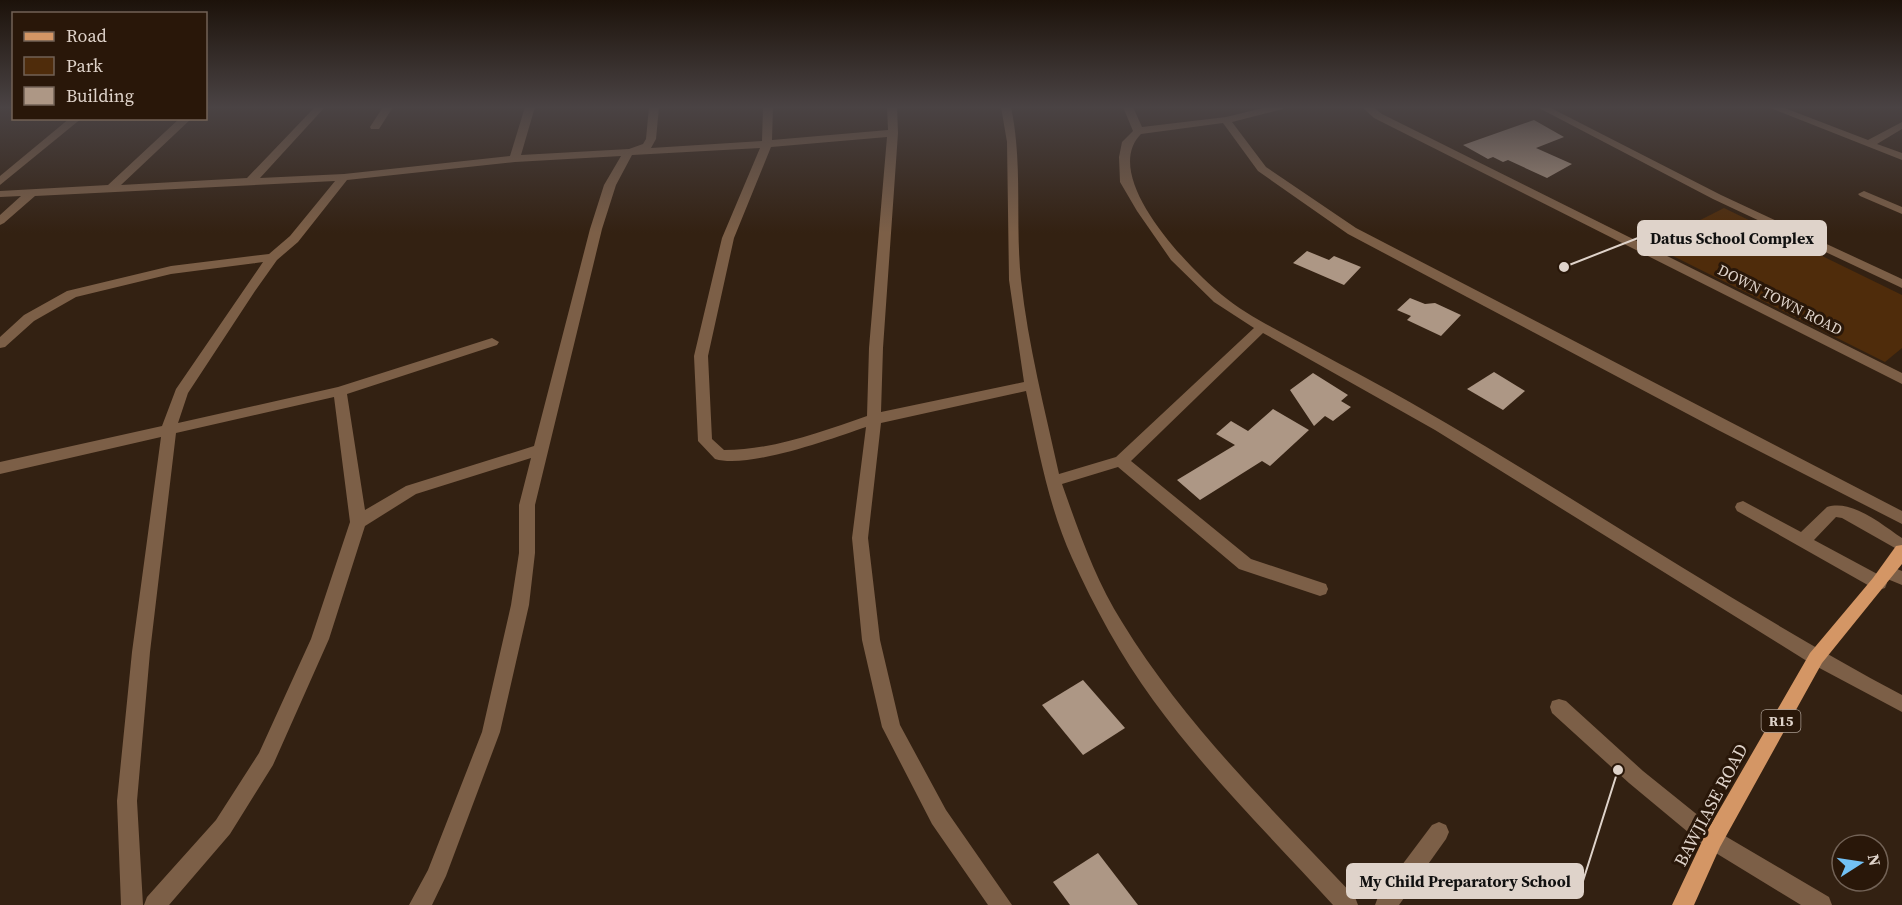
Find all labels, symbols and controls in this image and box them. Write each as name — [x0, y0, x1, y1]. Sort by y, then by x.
legend — [12, 12, 207, 120]
text: Road — [66, 23, 107, 48]
text: Park — [66, 53, 103, 78]
text: Building — [66, 83, 134, 108]
callout: Datus School Complex — [1638, 221, 1826, 255]
text: Datus School Complex — [1650, 227, 1814, 249]
street label: DOWN TOWN ROAD — [1714, 259, 1846, 340]
road number: R15 — [1762, 710, 1800, 732]
street label: BAWJIASE ROAD — [1668, 739, 1753, 871]
north arrow — [1830, 833, 1890, 893]
text: N — [1863, 852, 1887, 868]
callout: My Child Preparatory School — [1347, 864, 1583, 898]
text: My Child Preparatory School — [1359, 870, 1571, 892]

